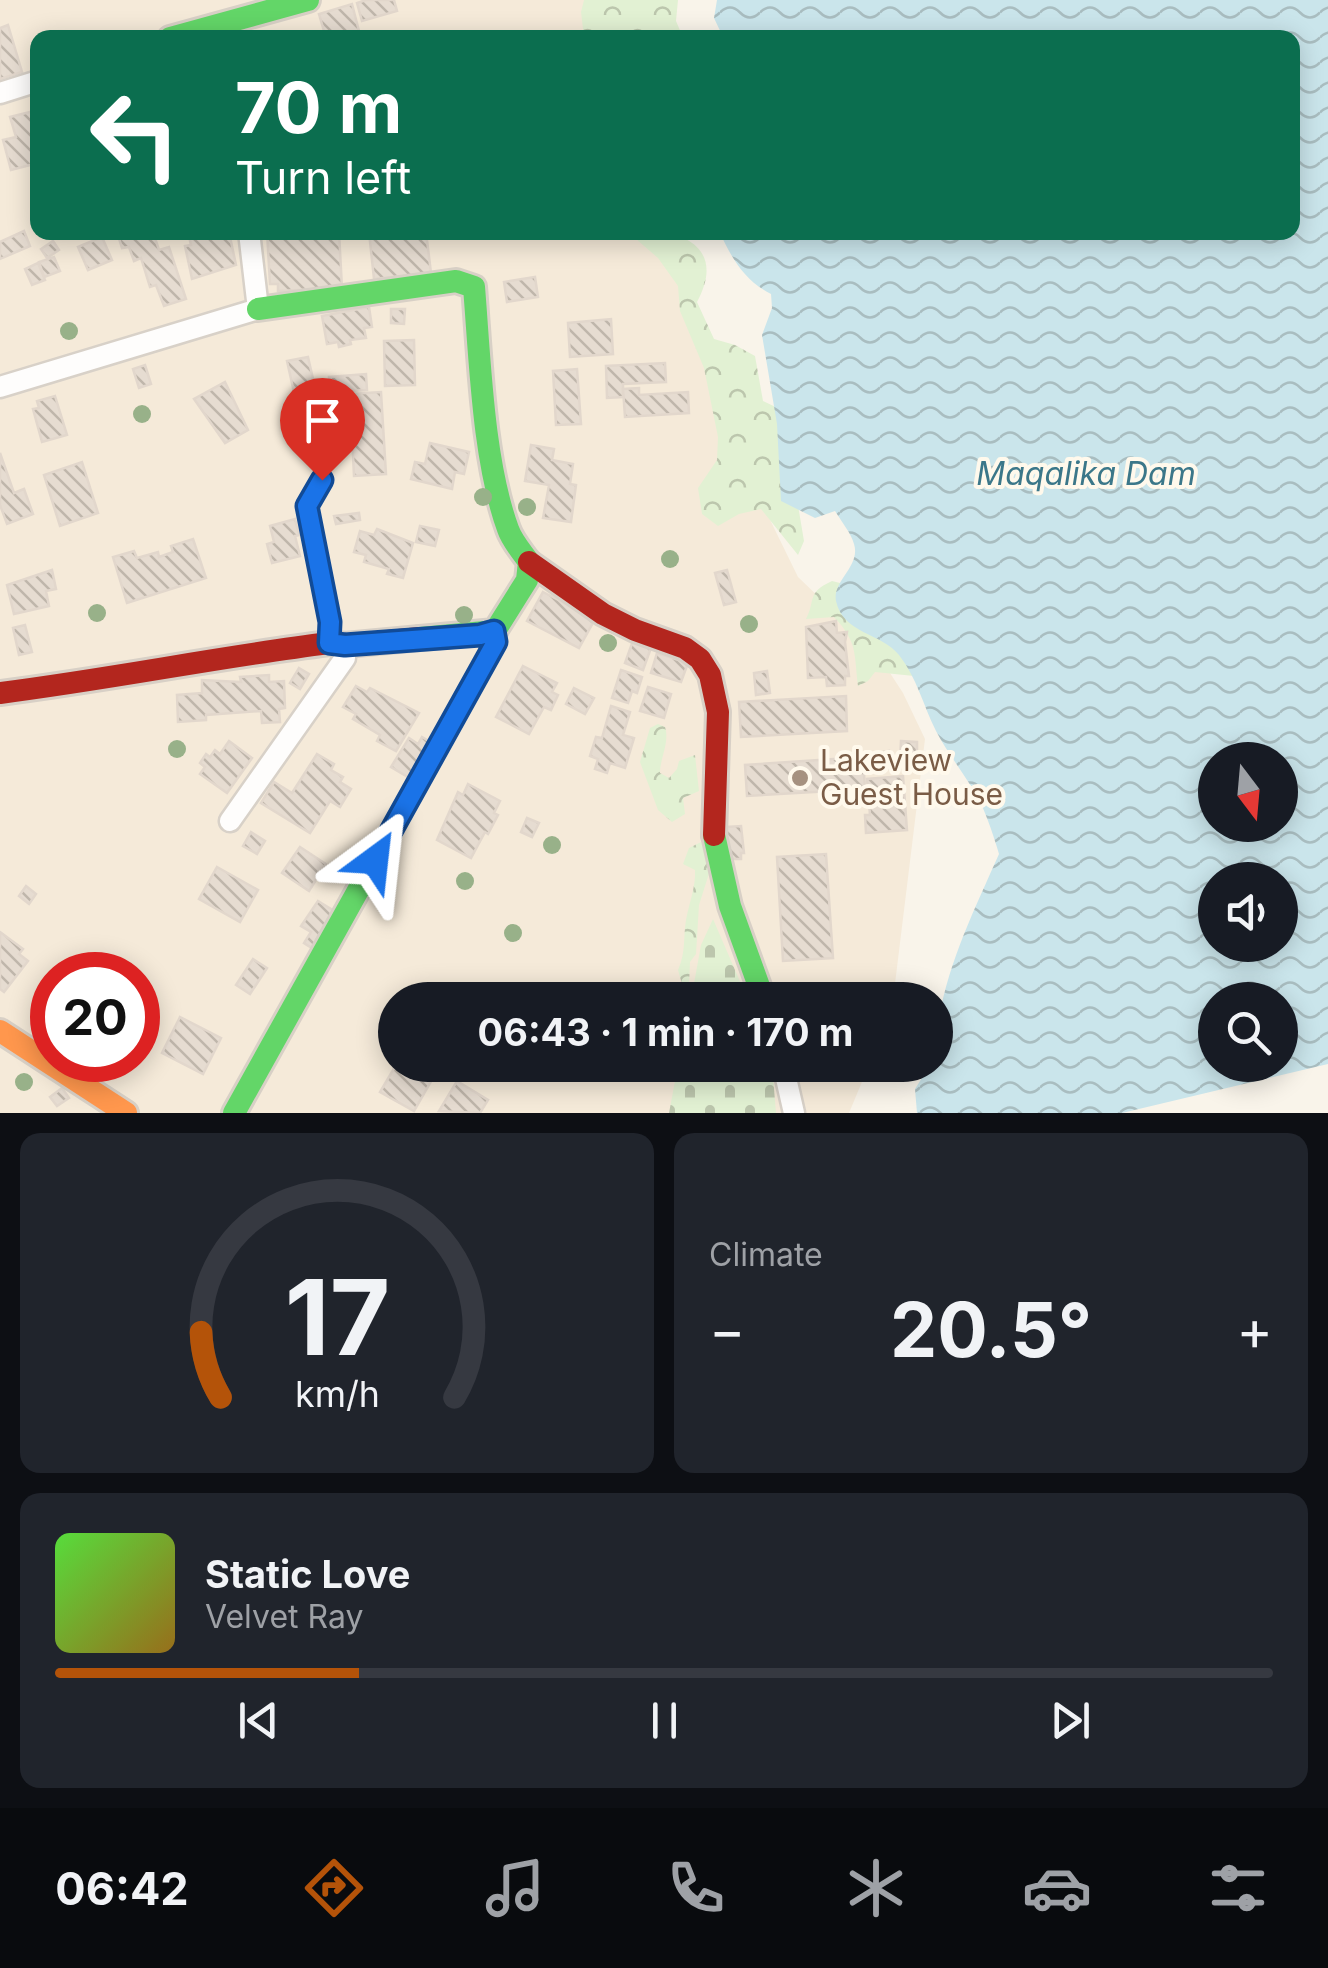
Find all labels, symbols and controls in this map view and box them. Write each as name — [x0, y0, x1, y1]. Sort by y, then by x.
text: 70 m — [235, 65, 402, 150]
icon: left — [70, 70, 200, 200]
text: Turn left — [235, 150, 411, 205]
pin — [280, 378, 365, 481]
icon: arrive — [295, 393, 350, 448]
water label: Maqalika Dam — [976, 454, 1196, 493]
place label: Lakeview Guest House — [820, 742, 1003, 812]
north arrow — [1198, 742, 1298, 842]
map controls — [1198, 742, 1298, 1082]
marker: Lakeview Guest House — [789, 767, 811, 789]
position arrow — [323, 808, 427, 912]
button: sound — [1198, 862, 1298, 962]
speed limit sign: 20 — [30, 952, 160, 1082]
button: search — [1198, 982, 1298, 1082]
text: 06:43 · 1 min · 170 m — [478, 1009, 853, 1055]
text: Climate — [709, 1235, 823, 1274]
text: 17 — [284, 1254, 390, 1380]
text: 20.5° — [890, 1284, 1092, 1375]
text: − — [709, 1297, 745, 1363]
text: + — [1237, 1297, 1273, 1363]
text: km/h — [295, 1372, 379, 1416]
text: Static Love — [205, 1551, 410, 1597]
text: Velvet Ray — [205, 1597, 363, 1636]
icon: previous — [231, 1693, 286, 1748]
icon: pause — [637, 1693, 692, 1748]
icon: next — [1043, 1693, 1098, 1748]
icon: directions — [299, 1853, 369, 1923]
icon: music — [480, 1853, 550, 1923]
icon: phone — [661, 1853, 731, 1923]
icon: climate — [841, 1853, 911, 1923]
icon: car — [1022, 1853, 1092, 1923]
icon: filters — [1203, 1853, 1273, 1923]
text: 06:42 — [55, 1861, 189, 1916]

